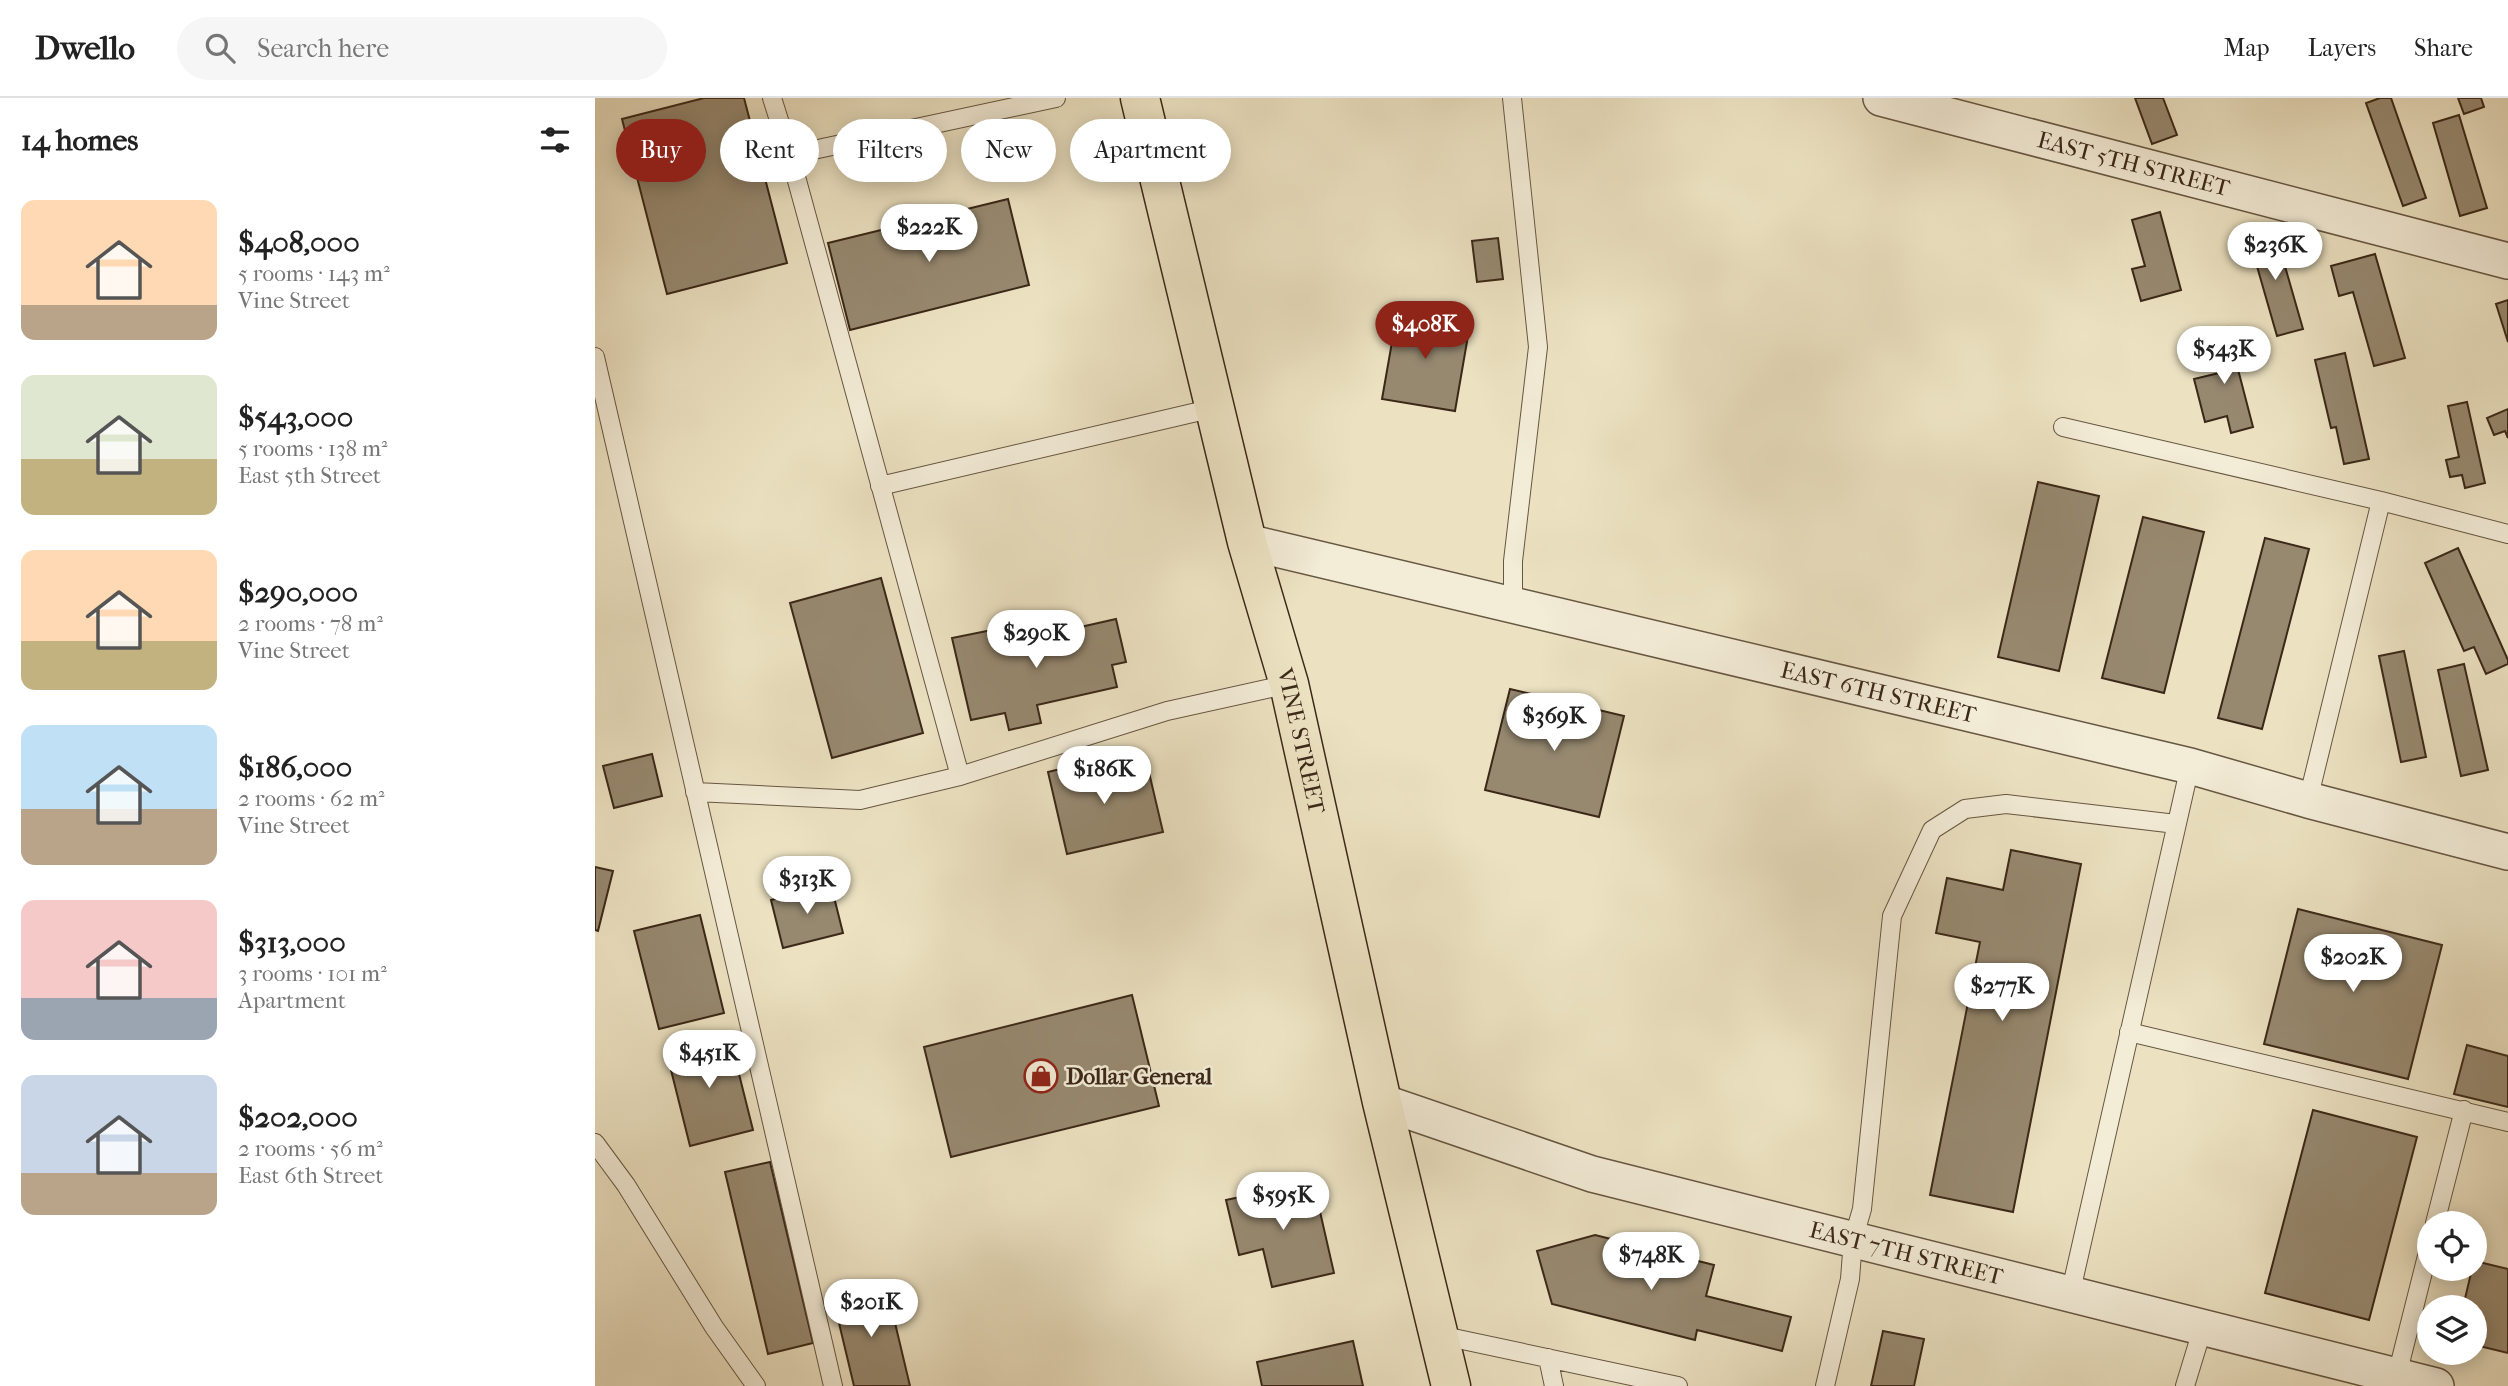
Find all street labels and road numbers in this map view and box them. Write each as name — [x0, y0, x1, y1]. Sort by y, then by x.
street label: EAST 5TH STREET — [2035, 126, 2233, 202]
street label: EAST 6TH STREET — [1778, 656, 1979, 728]
street label: VINE STREET — [1271, 664, 1331, 817]
street label: EAST 7TH STREET — [1807, 1216, 2006, 1290]

